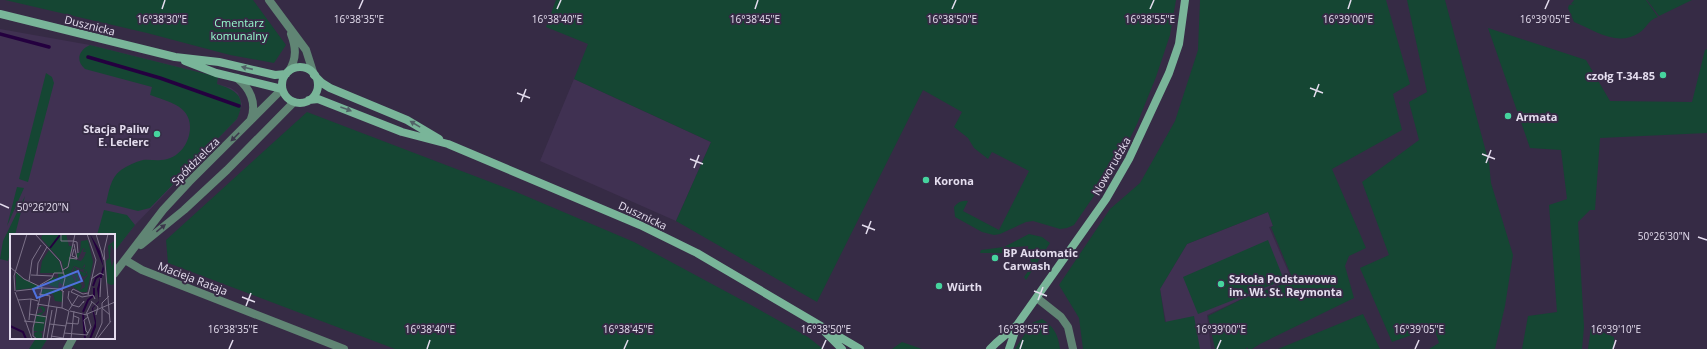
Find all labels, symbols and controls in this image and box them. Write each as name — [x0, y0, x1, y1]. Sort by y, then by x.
street label: Dusznicka — [63, 11, 117, 39]
text: 16°38'30"E — [137, 12, 187, 26]
text: 16°38'35"E — [334, 12, 384, 26]
text: 16°38'40"E — [532, 12, 582, 26]
text: 16°38'45"E — [730, 12, 780, 26]
text: 16°38'50"E — [927, 12, 977, 26]
text: 16°38'55"E — [1125, 12, 1175, 26]
text: 16°39'00"E — [1323, 12, 1373, 26]
text: 16°39'05"E — [1520, 12, 1570, 26]
park label: Cmentarz komunalny — [210, 15, 268, 43]
one-way arrow — [241, 65, 253, 71]
place label: czołg T-34-85 — [1586, 68, 1655, 83]
marker: czołg T-34-85 — [1658, 70, 1668, 80]
one-way arrow — [341, 107, 353, 113]
place label: Armata — [1516, 109, 1557, 124]
marker: Armata — [1503, 111, 1513, 121]
place label: Stacja Paliw E. Leclerc — [83, 121, 150, 149]
one-way arrow — [409, 121, 421, 128]
marker: Stacja Paliw E. Leclerc — [152, 129, 162, 139]
one-way arrow — [230, 132, 240, 142]
street label: Spółdzielcza — [168, 134, 222, 188]
street label: Noworudzka — [1088, 134, 1134, 198]
place label: Korona — [934, 173, 974, 188]
marker: Korona — [921, 175, 931, 185]
street label: Dusznicka — [616, 197, 670, 233]
text: 50°26'20"N — [17, 200, 69, 214]
one-way arrow — [155, 224, 166, 233]
text: 50°26'30"N — [1638, 229, 1690, 243]
inset map — [10, 234, 115, 339]
place label: BP Automatic Carwash — [1003, 245, 1078, 273]
marker: BP Automatic Carwash — [990, 253, 1000, 263]
street label: Macieja Rataja — [156, 258, 230, 298]
place label: Szkoła Podstawowa im. Wł. St. Reymonta — [1229, 271, 1342, 299]
place label: Würth — [947, 279, 982, 294]
marker: Szkoła Podstawowa im. Wł. St. Reymonta — [1216, 279, 1226, 289]
marker: Würth — [934, 281, 944, 291]
text: 16°38'35"E — [208, 322, 258, 336]
text: 16°38'40"E — [405, 322, 455, 336]
text: 16°38'45"E — [603, 322, 653, 336]
text: 16°38'50"E — [801, 322, 851, 336]
text: 16°38'55"E — [998, 322, 1048, 336]
text: 16°39'00"E — [1196, 322, 1246, 336]
text: 16°39'05"E — [1394, 322, 1444, 336]
text: 16°39'10"E — [1591, 322, 1641, 336]

